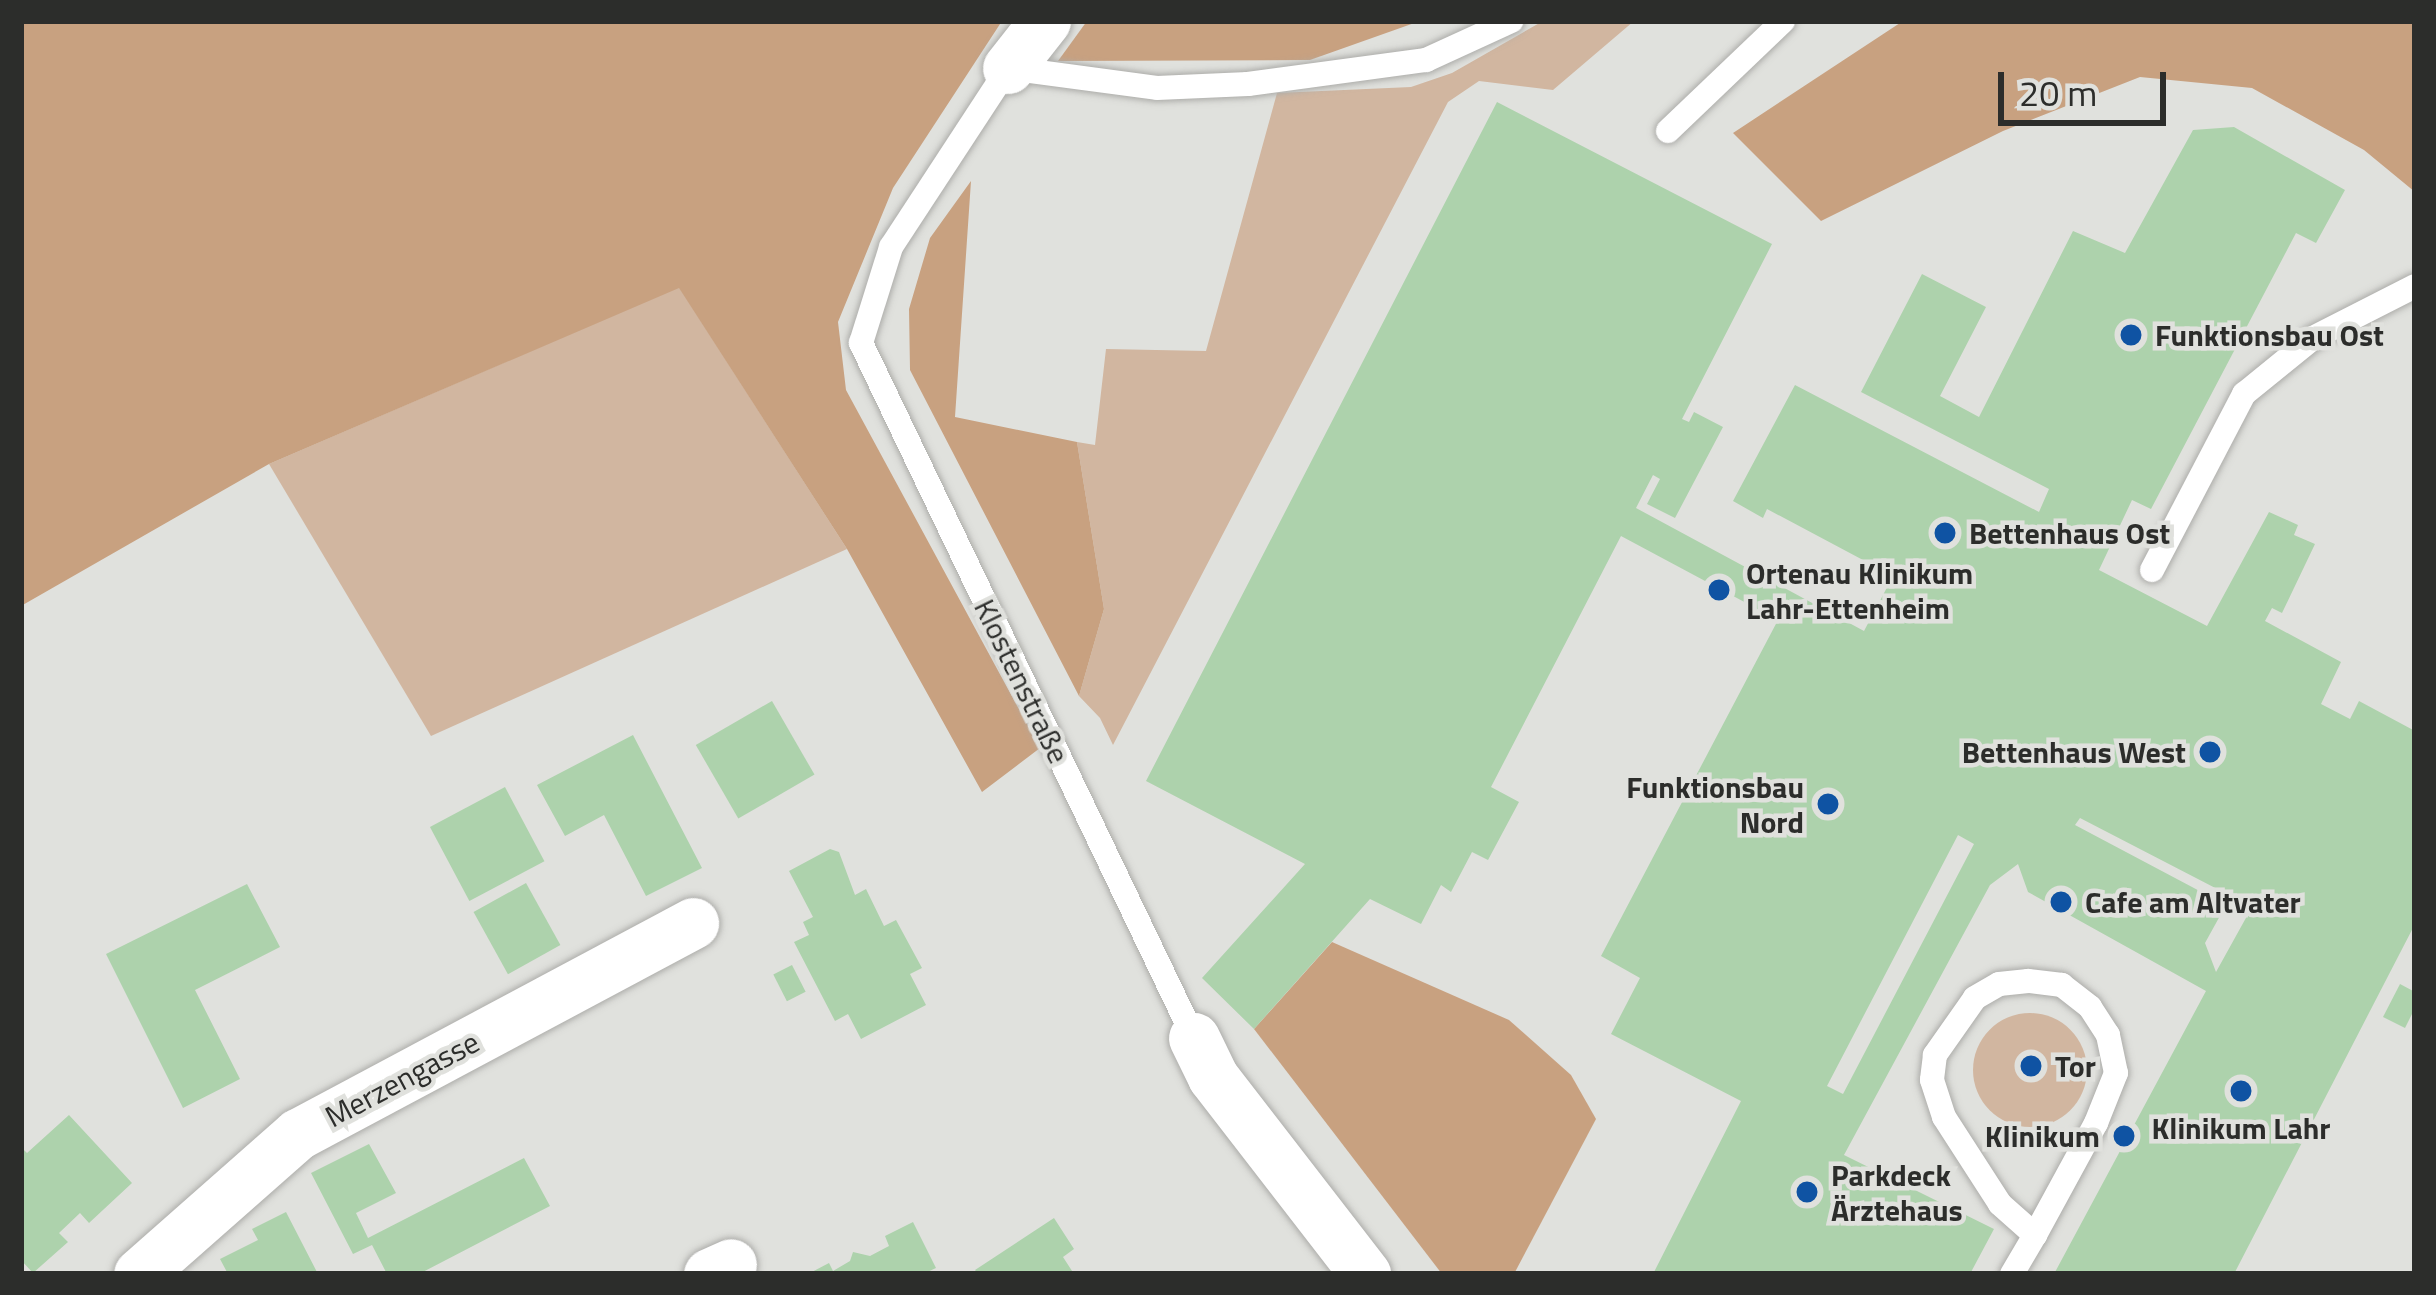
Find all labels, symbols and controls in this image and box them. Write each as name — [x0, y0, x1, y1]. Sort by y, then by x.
scale bar — [2004, 48, 2172, 122]
text: 20 m — [2019, 65, 2097, 120]
place label: Funktionsbau Ost — [2155, 317, 2384, 353]
marker: Funktionsbau Ost — [2118, 322, 2144, 348]
place label: Bettenhaus Ost — [1969, 515, 2170, 551]
marker: Bettenhaus Ost — [1932, 520, 1958, 546]
place label: Ortenau Klinikum Lahr-Ettenheim — [1746, 555, 1973, 626]
marker: Ortenau Klinikum Lahr-Ettenheim — [1703, 574, 1735, 606]
street label: Klostenstraße — [967, 593, 1077, 769]
place label: Bettenhaus West — [1962, 734, 2186, 770]
marker: Bettenhaus West — [2197, 739, 2223, 765]
place label: Funktionsbau Nord — [1626, 769, 1804, 840]
marker: Funktionsbau Nord — [1815, 791, 1841, 817]
place label: Cafe am Altvater — [2085, 884, 2301, 920]
marker: Cafe am Altvater — [2048, 889, 2074, 915]
street label: Merzengasse — [319, 1023, 485, 1135]
place label: Tor — [2055, 1048, 2096, 1084]
marker: Tor — [2018, 1053, 2044, 1079]
marker: Klinikum Lahr — [2228, 1078, 2254, 1104]
place label: Klinikum Lahr — [2151, 1110, 2331, 1146]
place label: Klinikum — [1985, 1118, 2100, 1154]
marker: Klinikum — [2111, 1123, 2137, 1149]
place label: Parkdeck Ärztehaus — [1831, 1157, 1963, 1228]
marker: Parkdeck Ärztehaus — [1794, 1179, 1820, 1205]

